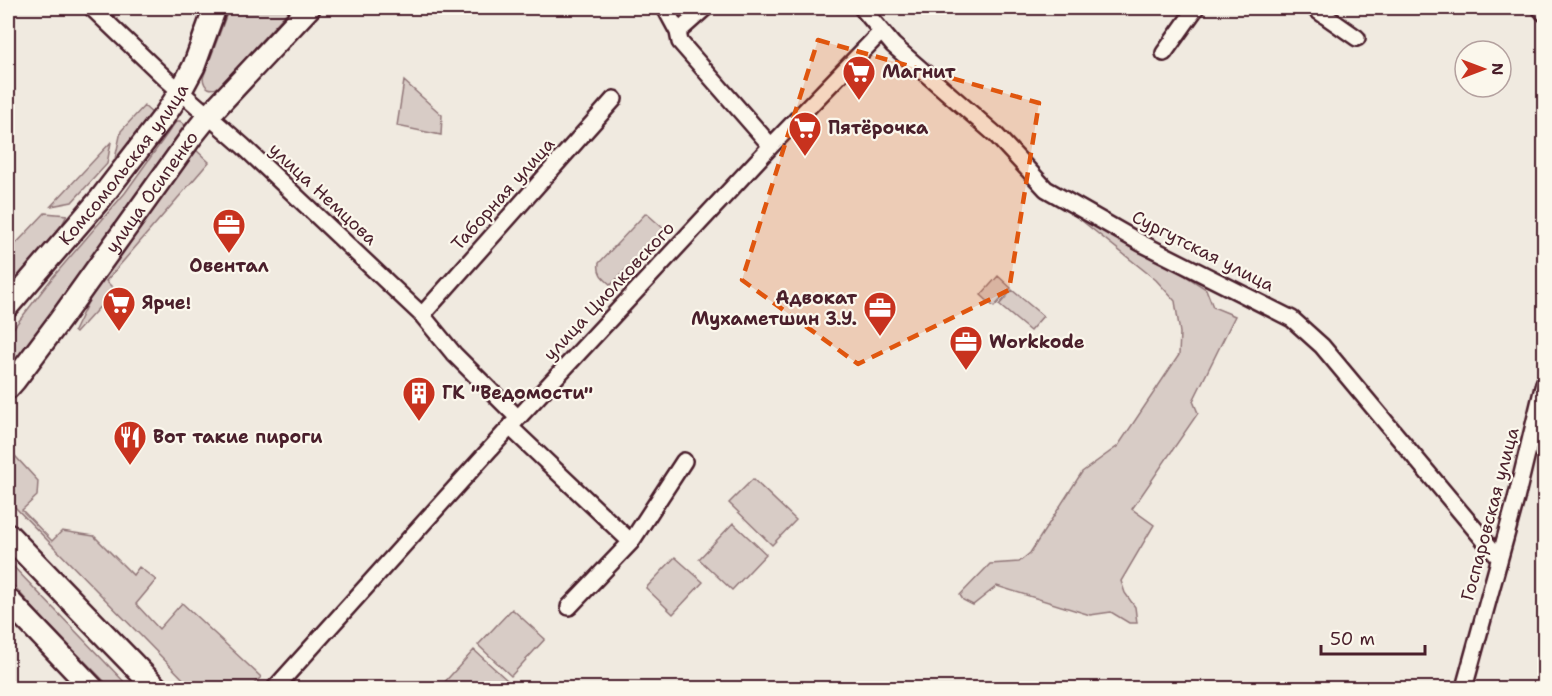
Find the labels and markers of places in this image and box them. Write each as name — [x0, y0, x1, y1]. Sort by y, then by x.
supermarket icon: Магнит — [841, 54, 877, 101]
place label: Магнит — [882, 60, 956, 84]
supermarket icon: Пятёрочка — [787, 110, 823, 157]
place label: Пятёрочка — [828, 116, 929, 140]
office icon: Овентал — [211, 207, 247, 254]
place label: Овентал — [189, 254, 269, 278]
supermarket icon: Ярче! — [101, 285, 137, 332]
place label: Адвокат Мухаметшин З.У. — [691, 286, 857, 331]
office icon: Адвокат Мухаметшин З.У. — [862, 290, 898, 337]
place label: Ярче! — [142, 291, 191, 315]
office icon: Workkode — [948, 324, 984, 371]
place label: Workkode — [989, 330, 1085, 354]
building icon: ГК "Ведомости" — [401, 375, 437, 422]
place label: ГК "Ведомости" — [442, 381, 593, 405]
restaurant icon: Вот такие пироги — [112, 419, 148, 466]
place label: Вот такие пироги — [153, 425, 323, 449]

